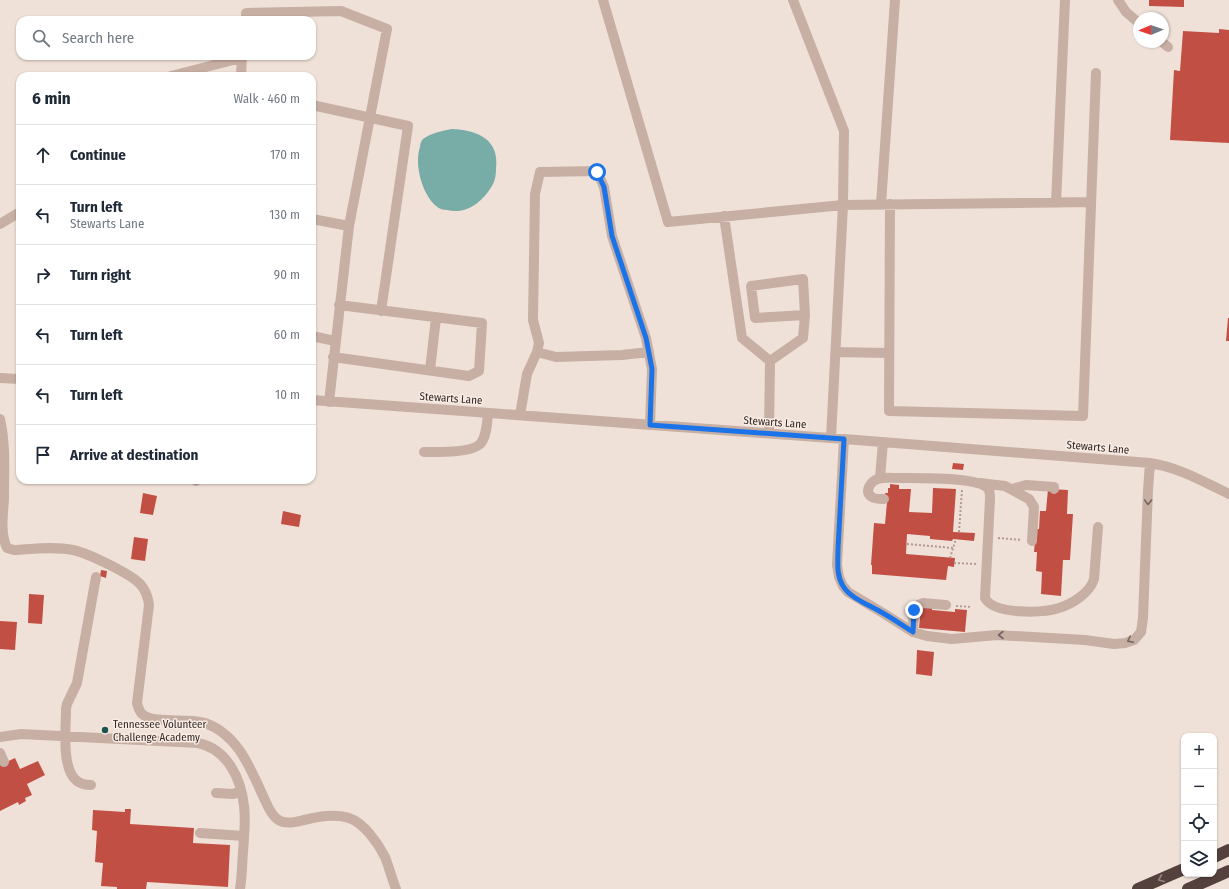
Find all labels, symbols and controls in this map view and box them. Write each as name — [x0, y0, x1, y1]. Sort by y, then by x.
north arrow — [1133, 12, 1169, 48]
search box — [16, 16, 316, 60]
icon: search — [30, 27, 52, 49]
text: Search here — [62, 29, 134, 47]
text: 6 min — [32, 88, 71, 109]
text: Walk · 460 m — [233, 91, 300, 106]
icon: ahead — [32, 144, 54, 166]
text: Continue — [70, 146, 126, 164]
text: 170 m — [270, 147, 300, 162]
route start — [588, 163, 606, 181]
text: Turn left — [70, 198, 123, 216]
icon: left — [32, 204, 54, 226]
text: 130 m — [269, 207, 300, 222]
text: Stewarts Lane — [70, 216, 144, 231]
icon: right — [32, 264, 54, 286]
text: Turn right — [70, 266, 131, 284]
text: 90 m — [274, 267, 300, 282]
icon: left — [32, 324, 54, 346]
text: Turn left — [70, 326, 123, 344]
text: 60 m — [274, 327, 300, 342]
icon: left — [32, 384, 54, 406]
text: Turn left — [70, 386, 123, 404]
text: 10 m — [275, 387, 300, 402]
street label: Stewarts Lane — [419, 390, 483, 407]
street label: Stewarts Lane — [743, 414, 807, 431]
street label: Stewarts Lane — [1066, 438, 1130, 457]
icon: arrive — [32, 444, 54, 466]
text: Arrive at destination — [70, 446, 198, 464]
one-way arrow — [1143, 499, 1152, 505]
route end — [905, 601, 923, 619]
one-way arrow — [998, 631, 1004, 639]
one-way arrow — [1127, 636, 1134, 644]
place label: Tennessee Volunteer Challenge Academy — [113, 718, 207, 744]
marker: Tennessee Volunteer Challenge Academy — [100, 725, 110, 735]
map controls — [1181, 733, 1217, 877]
button: + — [1181, 733, 1217, 769]
button: − — [1181, 769, 1217, 805]
button: locate — [1181, 805, 1217, 841]
button: layers — [1181, 841, 1217, 877]
one-way arrow — [1157, 875, 1164, 883]

